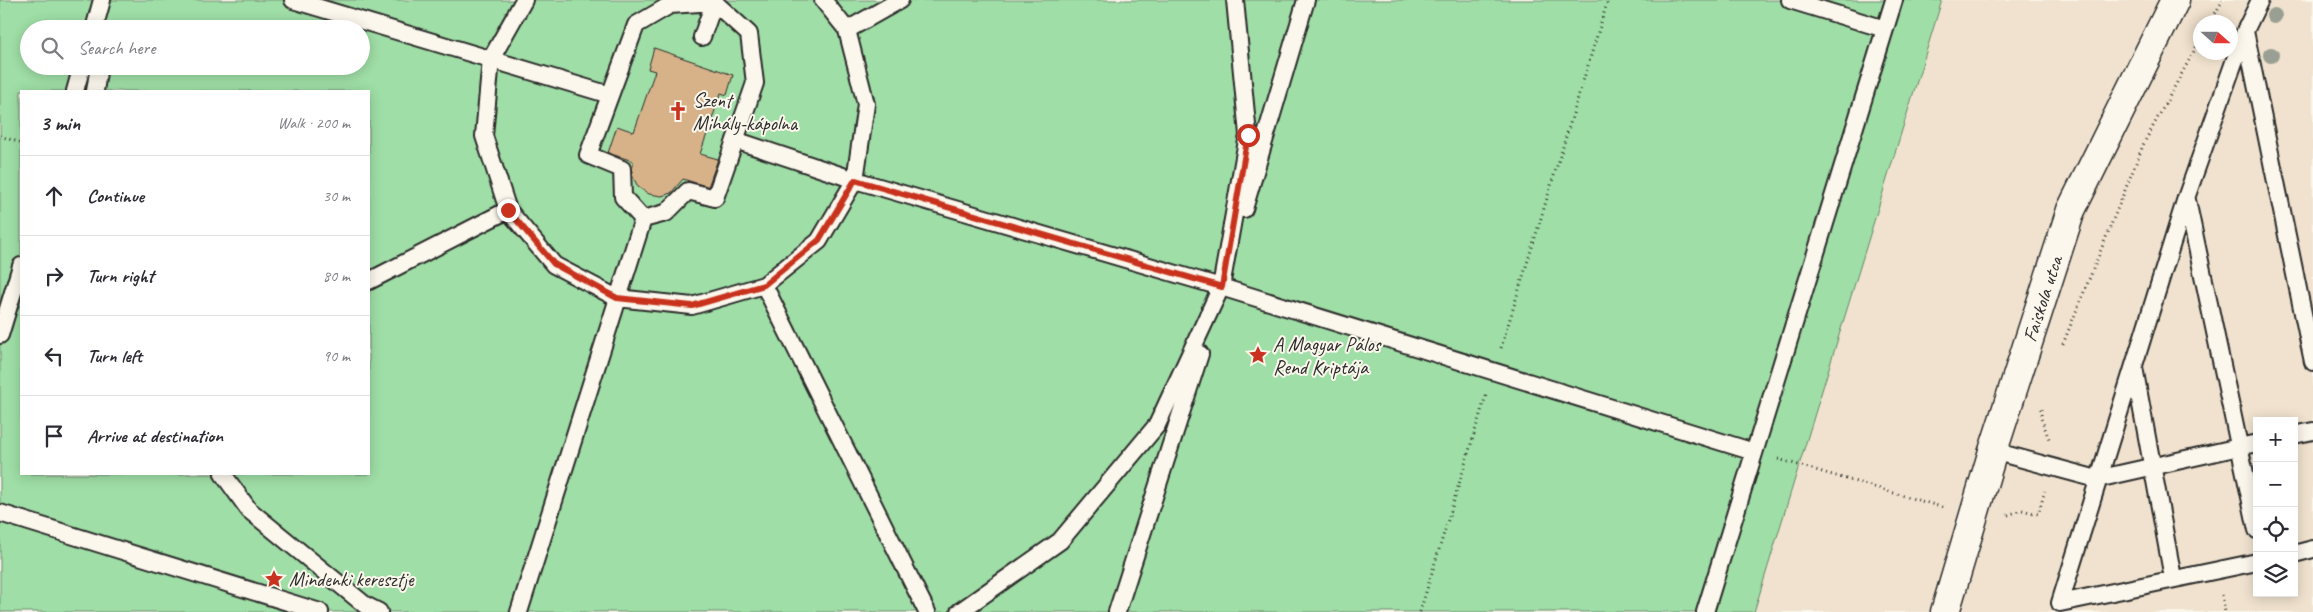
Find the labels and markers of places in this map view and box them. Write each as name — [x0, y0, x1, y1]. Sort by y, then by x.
place label: Szent Mihály-kápolna — [693, 88, 799, 136]
church icon: Szent Mihály-kápolna — [667, 100, 689, 122]
place label: A Magyar Pálos Rend Kriptája — [1273, 332, 1382, 380]
place icon: A Magyar Pálos Rend Kriptája — [1247, 344, 1269, 366]
place label: Mindenki keresztje — [289, 567, 415, 592]
place icon: Mindenki keresztje — [263, 568, 285, 590]

